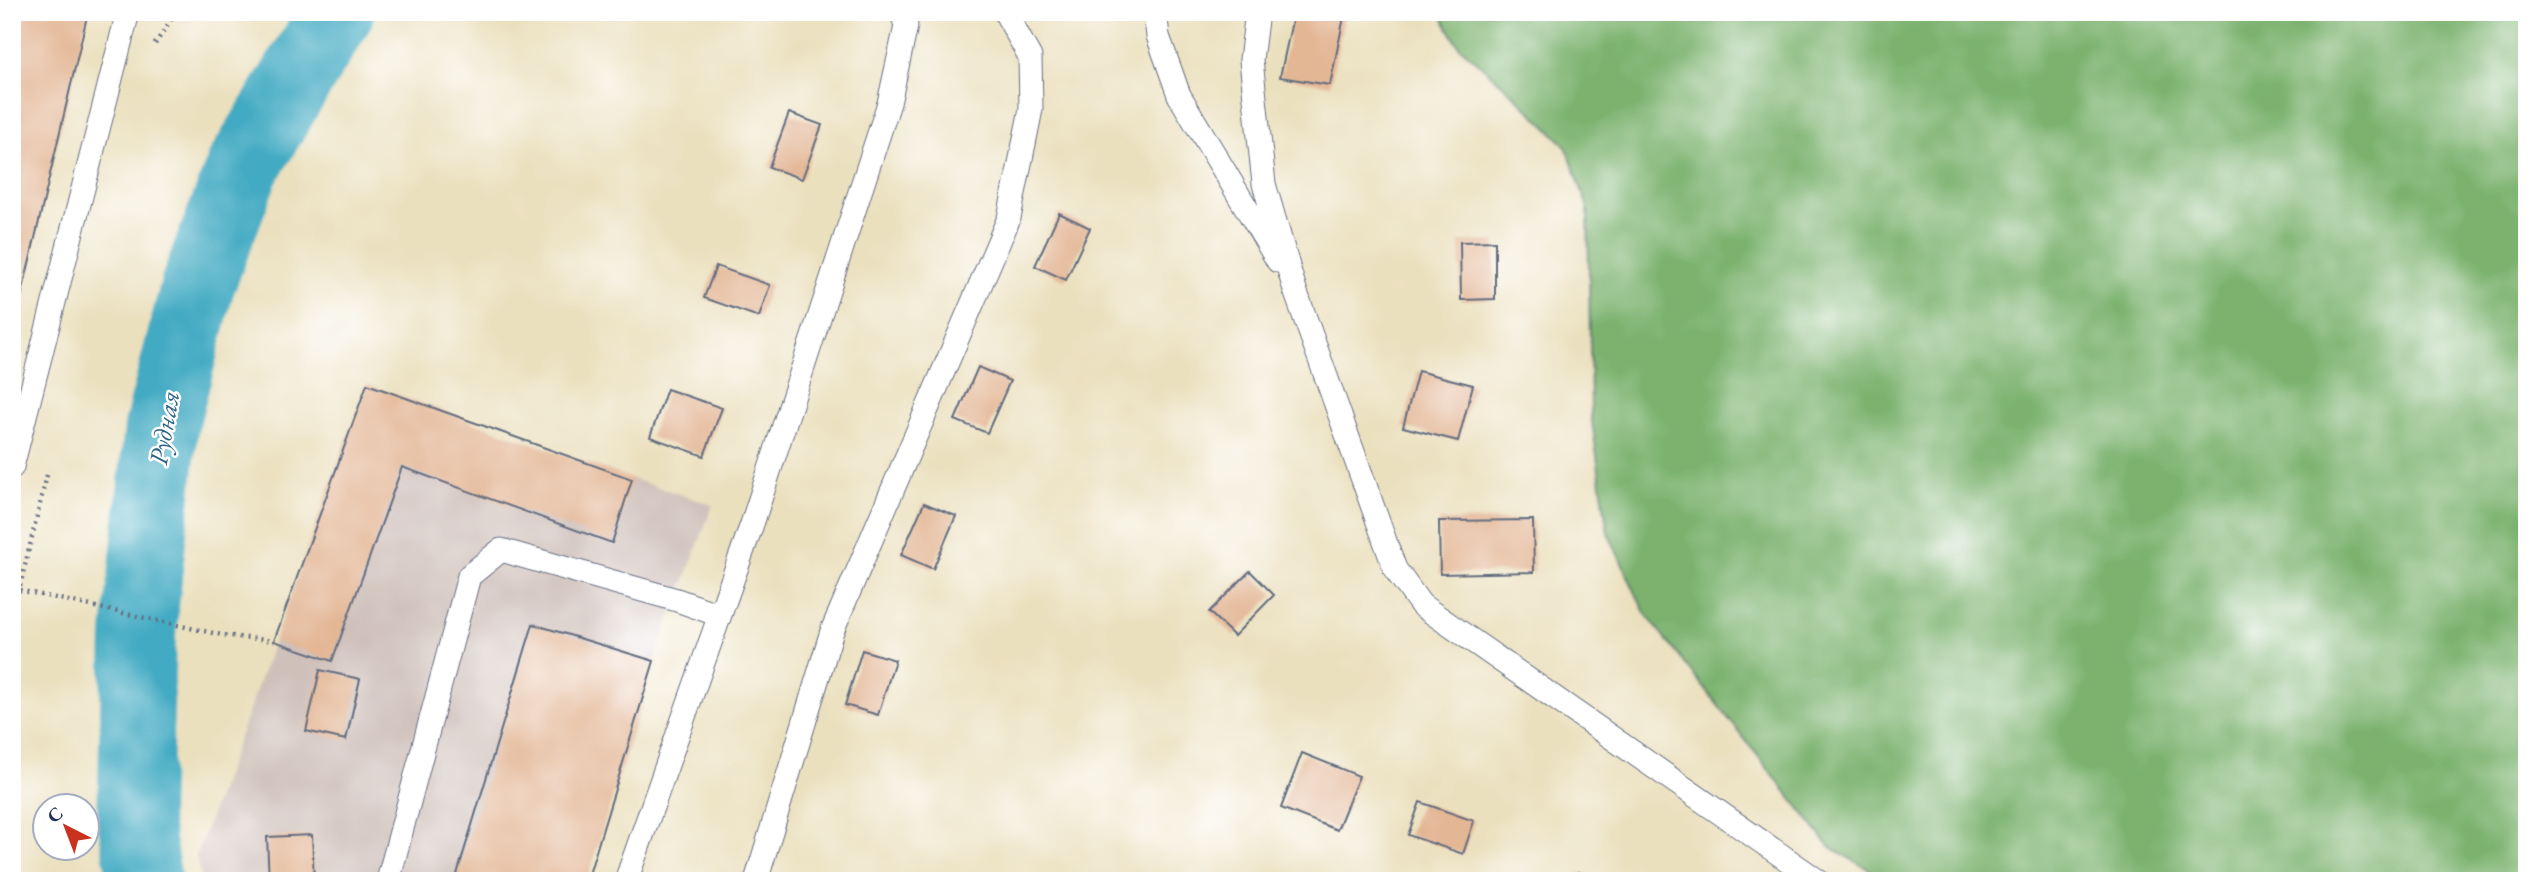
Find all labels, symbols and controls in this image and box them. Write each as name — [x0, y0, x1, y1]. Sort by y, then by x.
water label: Рудная — [141, 388, 187, 468]
north arrow — [32, 792, 102, 862]
text: С — [42, 801, 68, 829]

